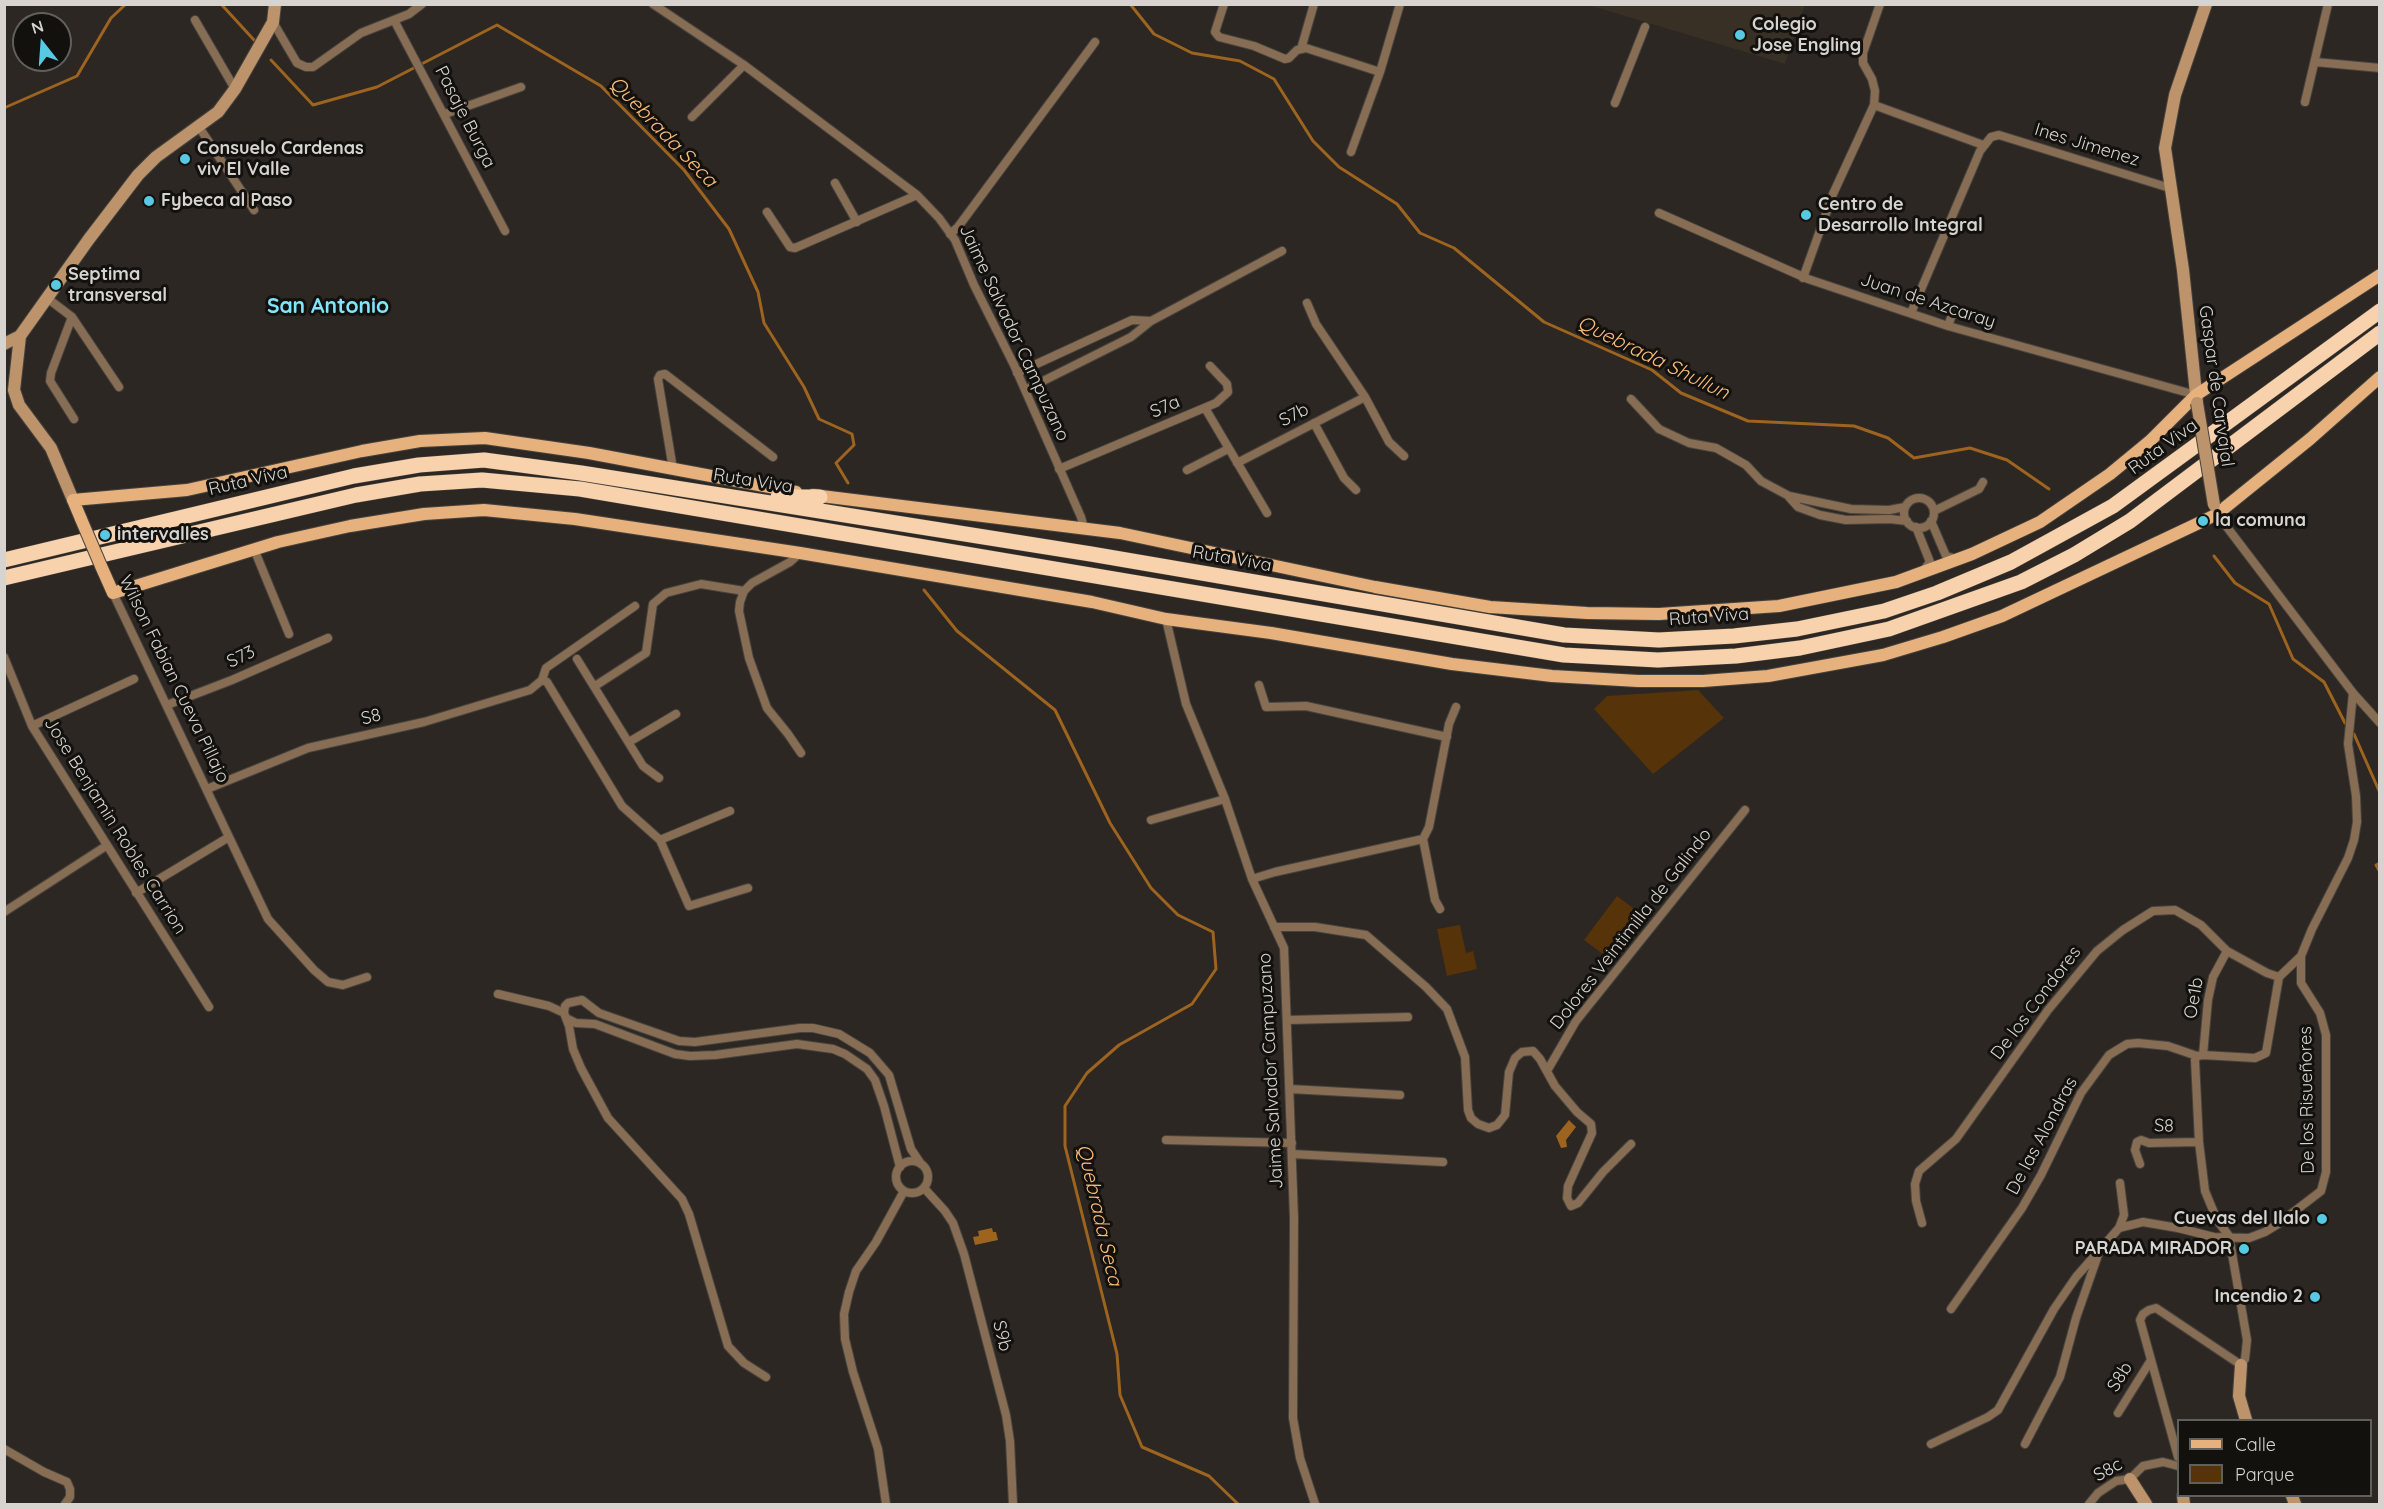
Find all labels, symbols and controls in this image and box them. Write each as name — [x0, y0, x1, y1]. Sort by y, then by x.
north arrow — [12, 12, 72, 72]
place label: Colegio Jose Engling — [1752, 14, 1861, 57]
text: N — [29, 15, 46, 38]
marker: Colegio Jose Engling — [1733, 28, 1747, 42]
street label: Pasaje Burga — [430, 62, 500, 172]
water label: Quebrada Seca — [604, 72, 722, 192]
street label: Ines Jimenez — [2032, 119, 2142, 171]
place label: Consuelo Cardenas viv El Valle — [197, 138, 364, 180]
marker: Consuelo Cardenas viv El Valle — [178, 152, 192, 166]
place label: Fybeca al Paso — [161, 190, 292, 212]
marker: Fybeca al Paso — [142, 194, 156, 208]
place label: Centro de Desarrollo Integral — [1818, 194, 1983, 236]
marker: Centro de Desarrollo Integral — [1799, 208, 1813, 222]
street label: Jaime Salvador Campuzano — [954, 221, 1074, 445]
place label: Septima transversal — [68, 264, 167, 306]
street label: Juan de Azcaray — [1858, 269, 1998, 333]
marker: Septima transversal — [49, 278, 63, 292]
district label: San Antonio — [267, 294, 389, 320]
street label: Gaspar de Carvajal — [2194, 304, 2238, 468]
water label: Quebrada Shullun — [1573, 311, 1733, 405]
street label: S7a — [1147, 391, 1183, 423]
street label: S7b — [1276, 399, 1312, 431]
street label: Ruta Viva — [2124, 415, 2202, 479]
street label: Ruta Viva — [206, 461, 290, 501]
street label: Ruta Viva — [712, 464, 794, 498]
place label: la comuna — [2215, 510, 2306, 532]
marker: la comuna — [2196, 514, 2210, 528]
place label: intervalles — [117, 524, 209, 546]
marker: intervalles — [98, 528, 112, 542]
street label: Ruta Viva — [1191, 541, 1273, 577]
street label: Wilson Fabian Cueva Pillajo — [114, 572, 234, 786]
street label: Ruta Viva — [1668, 603, 1750, 631]
street label: S73 — [223, 641, 259, 673]
street label: S8 — [359, 704, 383, 730]
street label: Jose Benjamin Robles Carrion — [39, 714, 191, 938]
street label: Dolores Veintimilla de Galindo — [1546, 824, 1716, 1034]
street label: De los Condores — [1986, 942, 2086, 1064]
street label: Jaime Salvador Campuzano — [1254, 952, 1288, 1190]
street label: Oe1b — [2180, 976, 2208, 1020]
street label: De los Risueñores — [2295, 1026, 2319, 1174]
street label: De las Alondras — [2002, 1073, 2082, 1199]
street label: S8 — [2154, 1115, 2174, 1137]
water label: Quebrada Seca — [1071, 1142, 1127, 1288]
place label: Cuevas del Ilalo — [2174, 1208, 2310, 1230]
marker: Cuevas del Ilalo — [2315, 1212, 2329, 1226]
place label: PARADA MIRADOR — [2075, 1238, 2232, 1260]
marker: PARADA MIRADOR — [2237, 1242, 2251, 1256]
place label: Incendio 2 — [2215, 1286, 2303, 1308]
marker: Incendio 2 — [2308, 1290, 2322, 1304]
street label: S9b — [988, 1318, 1016, 1354]
street label: S8b — [2103, 1358, 2137, 1396]
legend — [2177, 1419, 2372, 1497]
text: Calle — [2235, 1433, 2276, 1456]
street label: S8c — [2090, 1453, 2126, 1487]
text: Parque — [2235, 1463, 2294, 1486]

